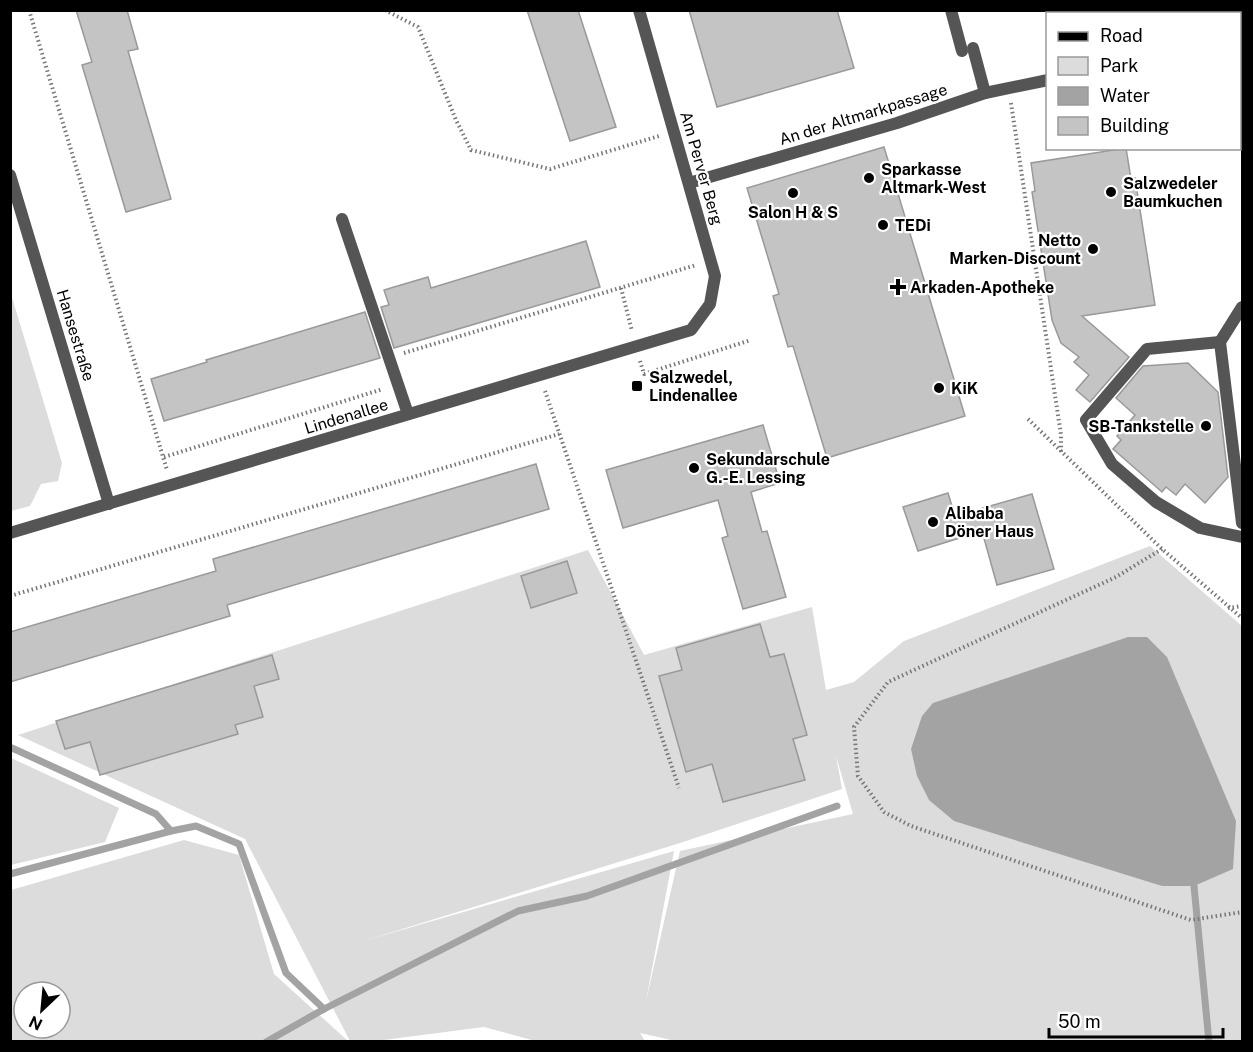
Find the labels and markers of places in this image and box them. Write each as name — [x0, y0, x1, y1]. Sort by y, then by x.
place label: Sparkasse Altmark-West — [881, 160, 987, 197]
marker: Sparkasse Altmark-West — [862, 171, 876, 185]
place label: Salzwedeler Baumkuchen — [1123, 174, 1222, 211]
marker: Salzwedeler Baumkuchen — [1104, 185, 1118, 199]
marker: Salon H & S — [786, 186, 800, 200]
place label: Salon H & S — [748, 203, 838, 222]
place label: TEDi — [895, 216, 931, 235]
marker: TEDi — [876, 218, 890, 232]
place label: Netto Marken-Discount — [949, 231, 1081, 268]
marker: Netto Marken-Discount — [1086, 242, 1100, 256]
place label: Arkaden-Apotheke — [910, 278, 1054, 297]
marker: Arkaden-Apotheke — [891, 280, 905, 294]
place label: Salzwedel, Lindenallee — [649, 368, 738, 405]
marker: Salzwedel, Lindenallee — [630, 379, 644, 393]
place label: KiK — [951, 379, 979, 398]
marker: KiK — [932, 381, 946, 395]
place label: SB-Tankstelle — [1088, 417, 1194, 436]
marker: SB-Tankstelle — [1199, 419, 1213, 433]
place label: Sekundarschule G.-E. Lessing — [706, 450, 830, 487]
marker: Sekundarschule G.-E. Lessing — [687, 461, 701, 475]
place label: Alibaba Döner Haus — [945, 504, 1034, 541]
marker: Alibaba Döner Haus — [926, 515, 940, 529]

